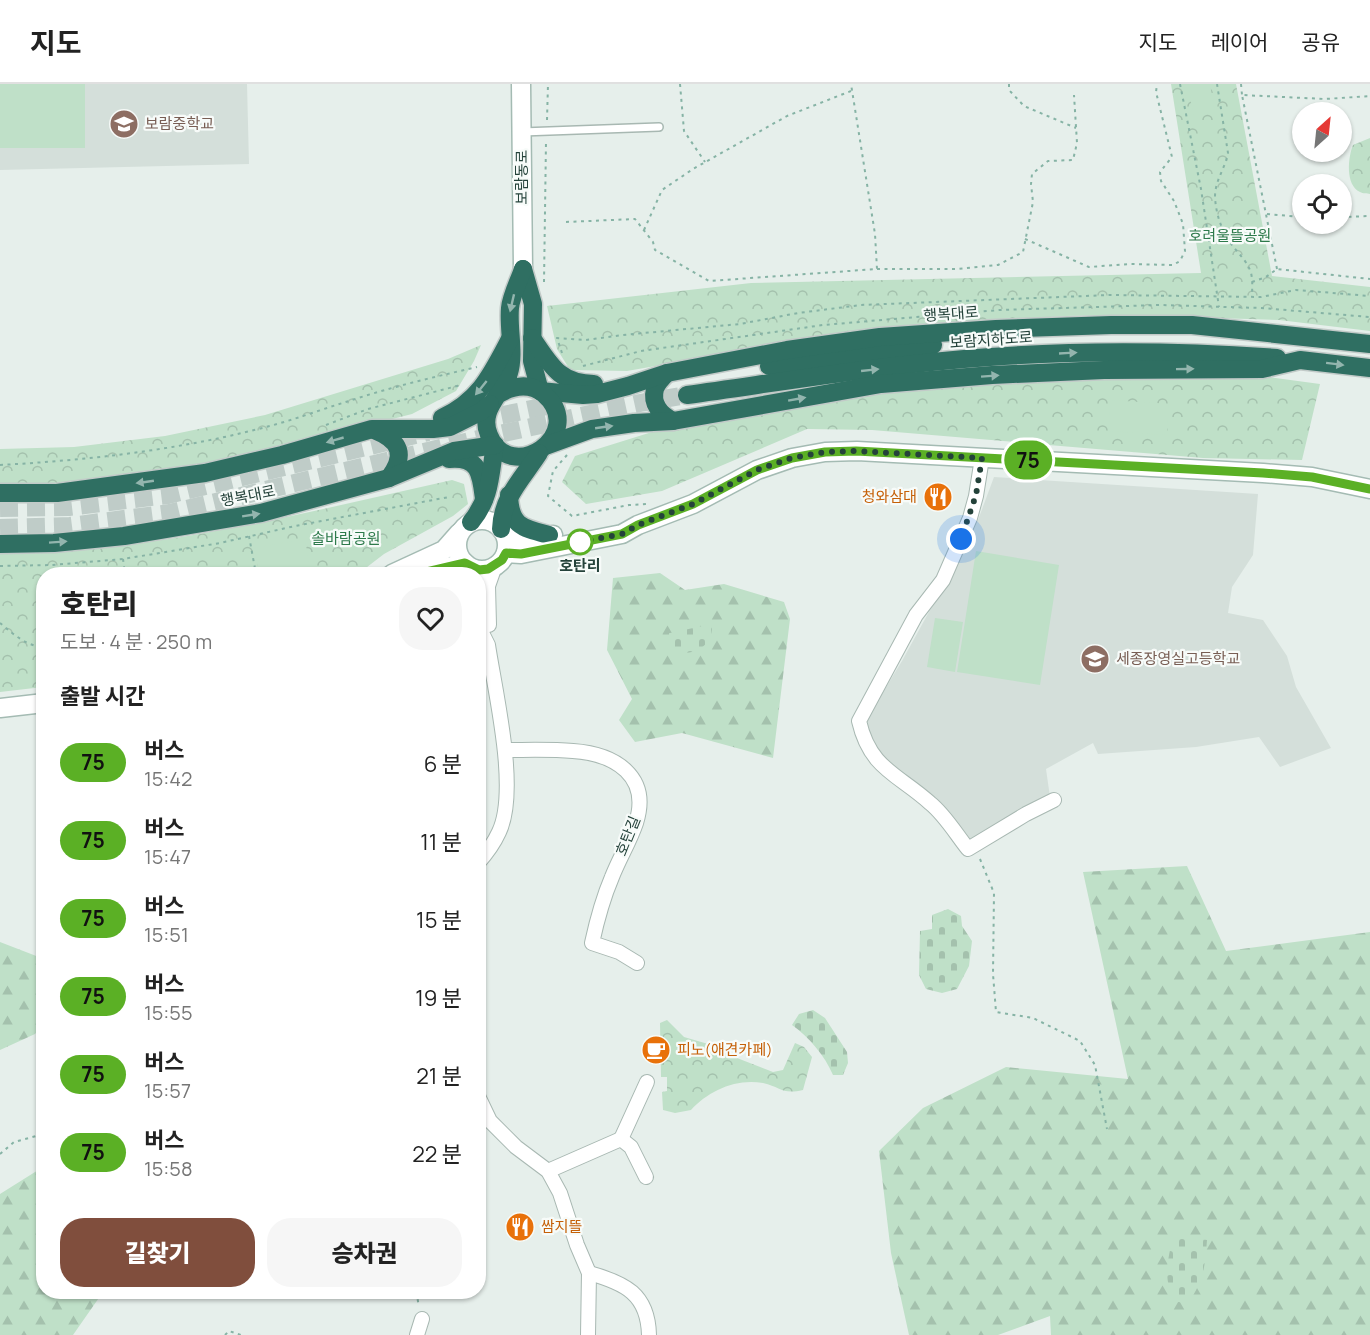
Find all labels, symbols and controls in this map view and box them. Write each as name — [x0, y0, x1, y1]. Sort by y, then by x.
text: 지도 — [30, 23, 82, 61]
text: 지도 — [1139, 28, 1177, 56]
text: 레이어 — [1210, 28, 1268, 56]
text: 공유 — [1301, 28, 1340, 56]
north arrow — [1292, 102, 1352, 162]
map controls — [1292, 102, 1352, 234]
school or university icon: 보람중학교 — [108, 108, 140, 140]
place label: 보람중학교 — [145, 113, 214, 134]
street label: 보람동로 — [511, 149, 532, 205]
button: locate — [1292, 174, 1352, 234]
park label: 호려울뜰공원 — [1189, 225, 1271, 246]
one-way arrow — [507, 294, 517, 312]
street label: 행복대로 — [923, 301, 979, 326]
street label: 보람지하도로 — [949, 326, 1033, 353]
one-way arrow — [1058, 348, 1077, 357]
one-way arrow — [1325, 359, 1344, 369]
one-way arrow — [1175, 364, 1194, 374]
one-way arrow — [860, 365, 879, 375]
one-way arrow — [981, 371, 1000, 380]
one-way arrow — [475, 380, 487, 395]
one-way arrow — [787, 394, 806, 403]
one-way arrow — [595, 423, 614, 432]
one-way arrow — [326, 436, 344, 445]
line badge: 75 — [1001, 440, 1055, 479]
text: 75 — [1016, 446, 1040, 474]
one-way arrow — [135, 478, 154, 487]
street label: 행복대로 — [219, 480, 277, 511]
restaurant icon: 청와삼대 — [922, 481, 954, 513]
place label: 청와삼대 — [862, 486, 917, 507]
one-way arrow — [242, 510, 261, 519]
your location — [946, 524, 976, 554]
park label: 솔바람공원 — [311, 528, 381, 549]
marker: 호탄리 — [567, 529, 593, 555]
one-way arrow — [49, 537, 68, 547]
place label: 호탄리 — [559, 555, 601, 576]
text: 호탄리 — [60, 584, 137, 622]
button: heart — [399, 587, 462, 650]
text: 도보 · 4 분 · 250 m — [60, 628, 212, 655]
school or university icon: 세종장영실고등학교 — [1079, 643, 1111, 675]
place label: 세종장영실고등학교 — [1116, 648, 1240, 669]
text: 출발 시간 — [60, 681, 145, 711]
text: 버스 — [144, 735, 184, 765]
text: 75 — [81, 748, 105, 776]
text: 6 분 — [424, 749, 462, 779]
text: 15:42 — [144, 765, 193, 792]
text: 버스 — [144, 813, 184, 843]
street label: 호탄길 — [610, 813, 645, 859]
text: 75 — [81, 826, 105, 854]
text: 11 분 — [420, 827, 462, 857]
text: 15:47 — [144, 843, 191, 870]
text: 버스 — [144, 891, 184, 921]
text: 75 — [81, 904, 105, 932]
text: 15 분 — [416, 905, 462, 935]
text: 15:51 — [144, 921, 189, 948]
text: 버스 — [144, 969, 184, 999]
text: 75 — [81, 982, 105, 1010]
text: 19 분 — [415, 983, 462, 1013]
text: 15:55 — [144, 999, 192, 1026]
cafe icon: 피노(애견카페) — [640, 1034, 672, 1066]
place label: 피노(애견카페) — [677, 1039, 773, 1060]
text: 버스 — [144, 1047, 184, 1077]
text: 75 — [81, 1060, 105, 1088]
text: 21 분 — [416, 1061, 462, 1091]
text: 15:57 — [144, 1077, 191, 1104]
text: 버스 — [144, 1125, 184, 1155]
text: 75 — [81, 1138, 105, 1166]
text: 22 분 — [412, 1139, 462, 1169]
text: 15:58 — [144, 1155, 193, 1182]
restaurant icon: 쌈지뜰 — [504, 1211, 536, 1243]
place label: 쌈지뜰 — [541, 1216, 582, 1237]
button: 길찾기 — [60, 1218, 255, 1287]
button: 승차권 — [267, 1218, 462, 1287]

